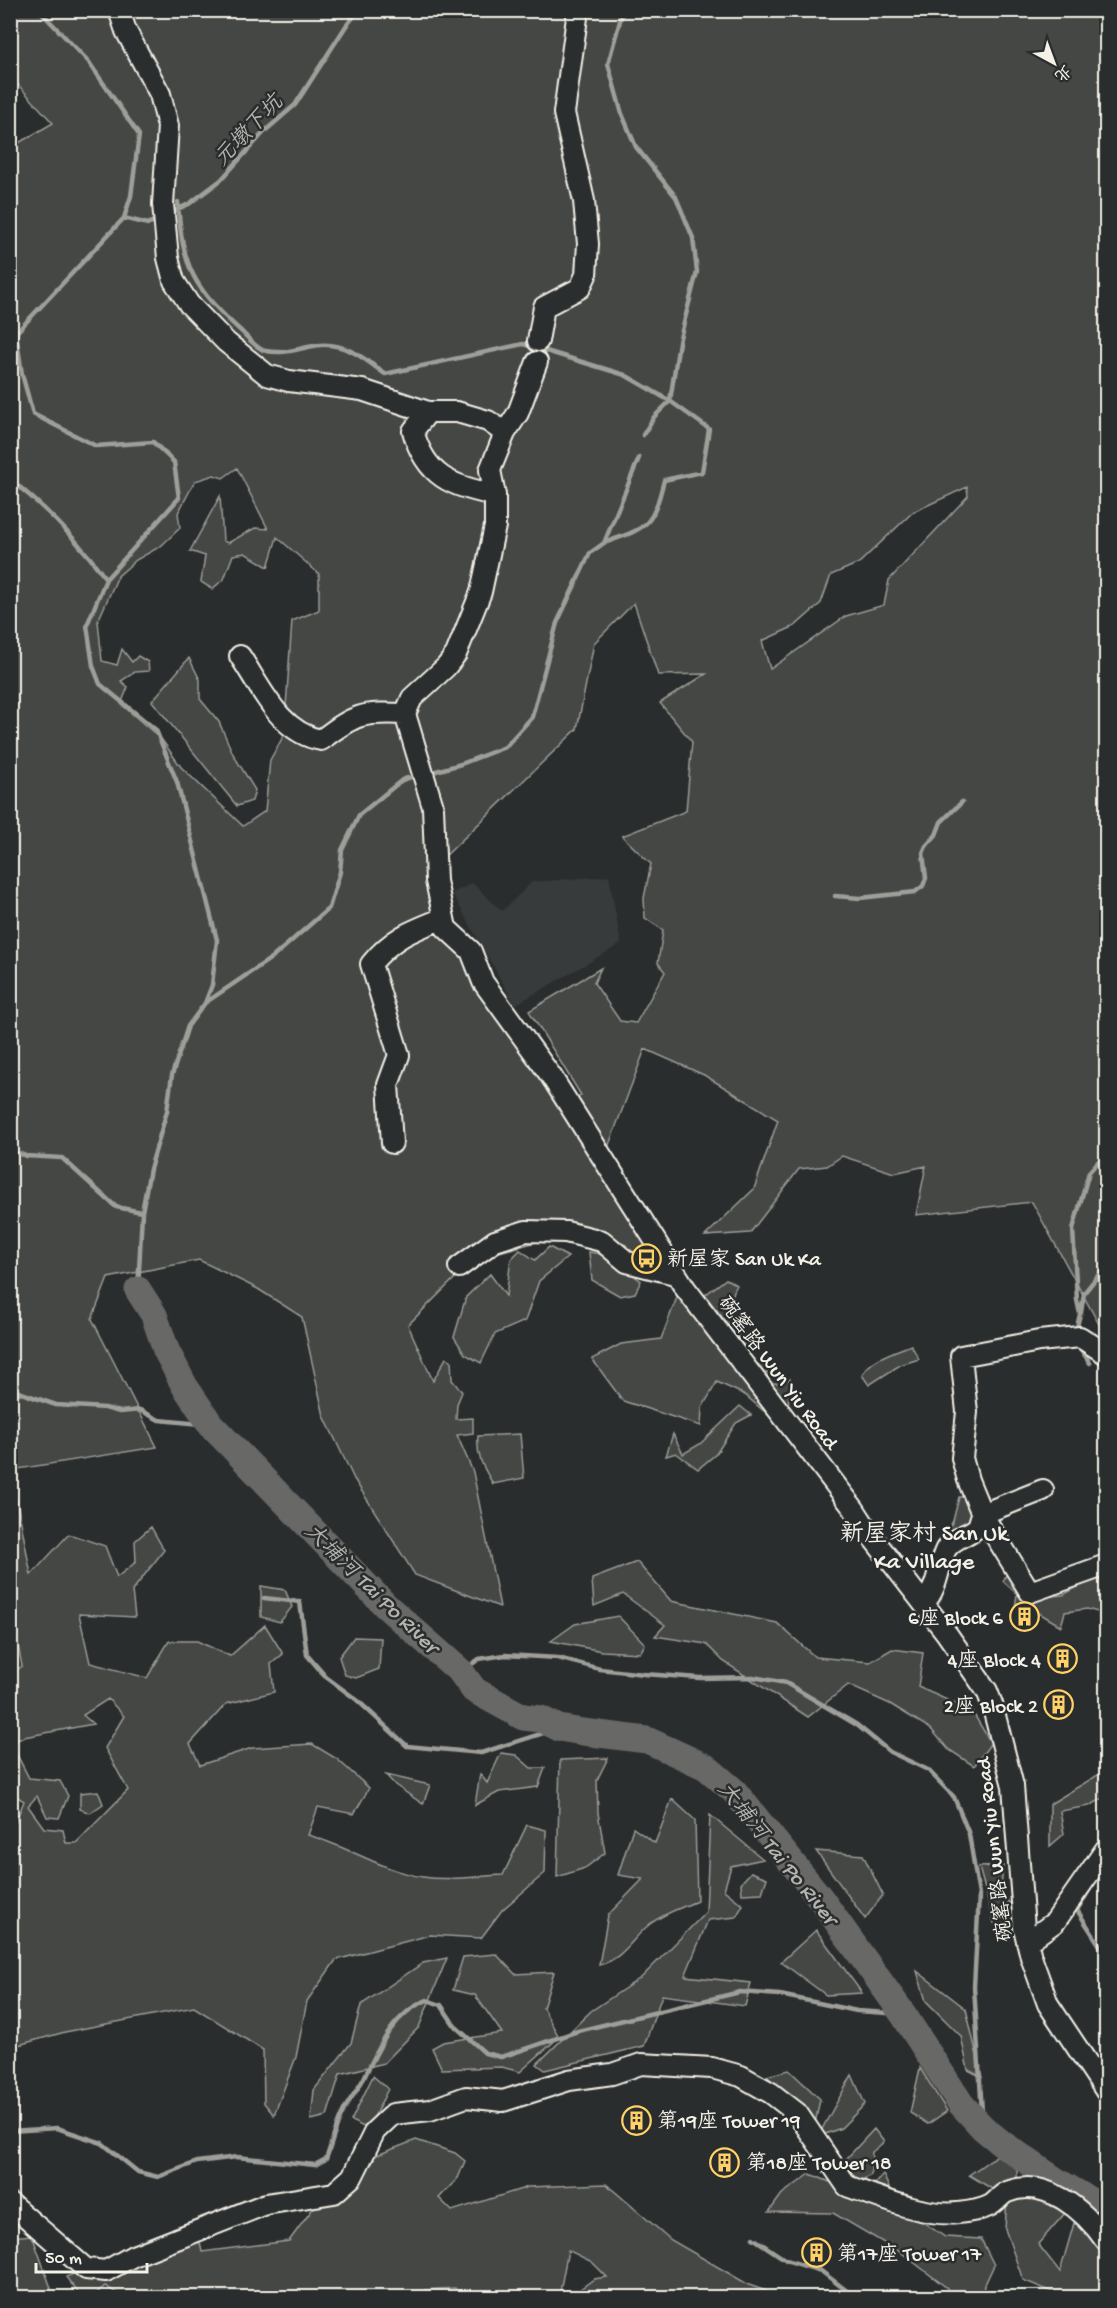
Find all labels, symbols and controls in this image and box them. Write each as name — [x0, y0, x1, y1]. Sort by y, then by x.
north arrow — [1024, 33, 1084, 93]
text: 北 — [1049, 59, 1074, 85]
water label: 元墩下坑 — [209, 89, 291, 172]
bus stop icon: 新屋家 San Uk Ka — [630, 1242, 662, 1274]
place label: 新屋家 San Uk Ka — [667, 1248, 822, 1274]
street label: 碗窰路 Wun Yiu Road — [710, 1291, 845, 1457]
water label: 大埔河 Tai Po River — [298, 1519, 446, 1663]
district label: 新屋家村 San Uk Ka Village — [840, 1520, 1010, 1578]
building icon: 6座 Block 6 — [1008, 1601, 1040, 1633]
place label: 6座 Block 6 — [908, 1606, 1003, 1633]
building icon: 4座 Block 4 — [1046, 1643, 1078, 1675]
place label: 4座 Block 4 — [947, 1648, 1041, 1675]
building icon: 2座 Block 2 — [1043, 1689, 1075, 1721]
place label: 2座 Block 2 — [944, 1694, 1038, 1721]
street label: 碗窰路 Wun Yiu Road — [971, 1754, 1020, 1943]
water label: 大埔河 Tai Po River — [710, 1777, 845, 1934]
building icon: 第19座 Tower 19 — [620, 2104, 652, 2136]
place label: 第19座 Tower 19 — [657, 2109, 801, 2136]
building icon: 第18座 Tower 18 — [709, 2146, 741, 2178]
place label: 第18座 Tower 18 — [746, 2151, 891, 2178]
scale bar — [36, 2236, 147, 2274]
building icon: 第17座 Tower 17 — [800, 2237, 832, 2269]
place label: 第17座 Tower 17 — [837, 2242, 982, 2269]
text: 50 m — [45, 2249, 82, 2270]

